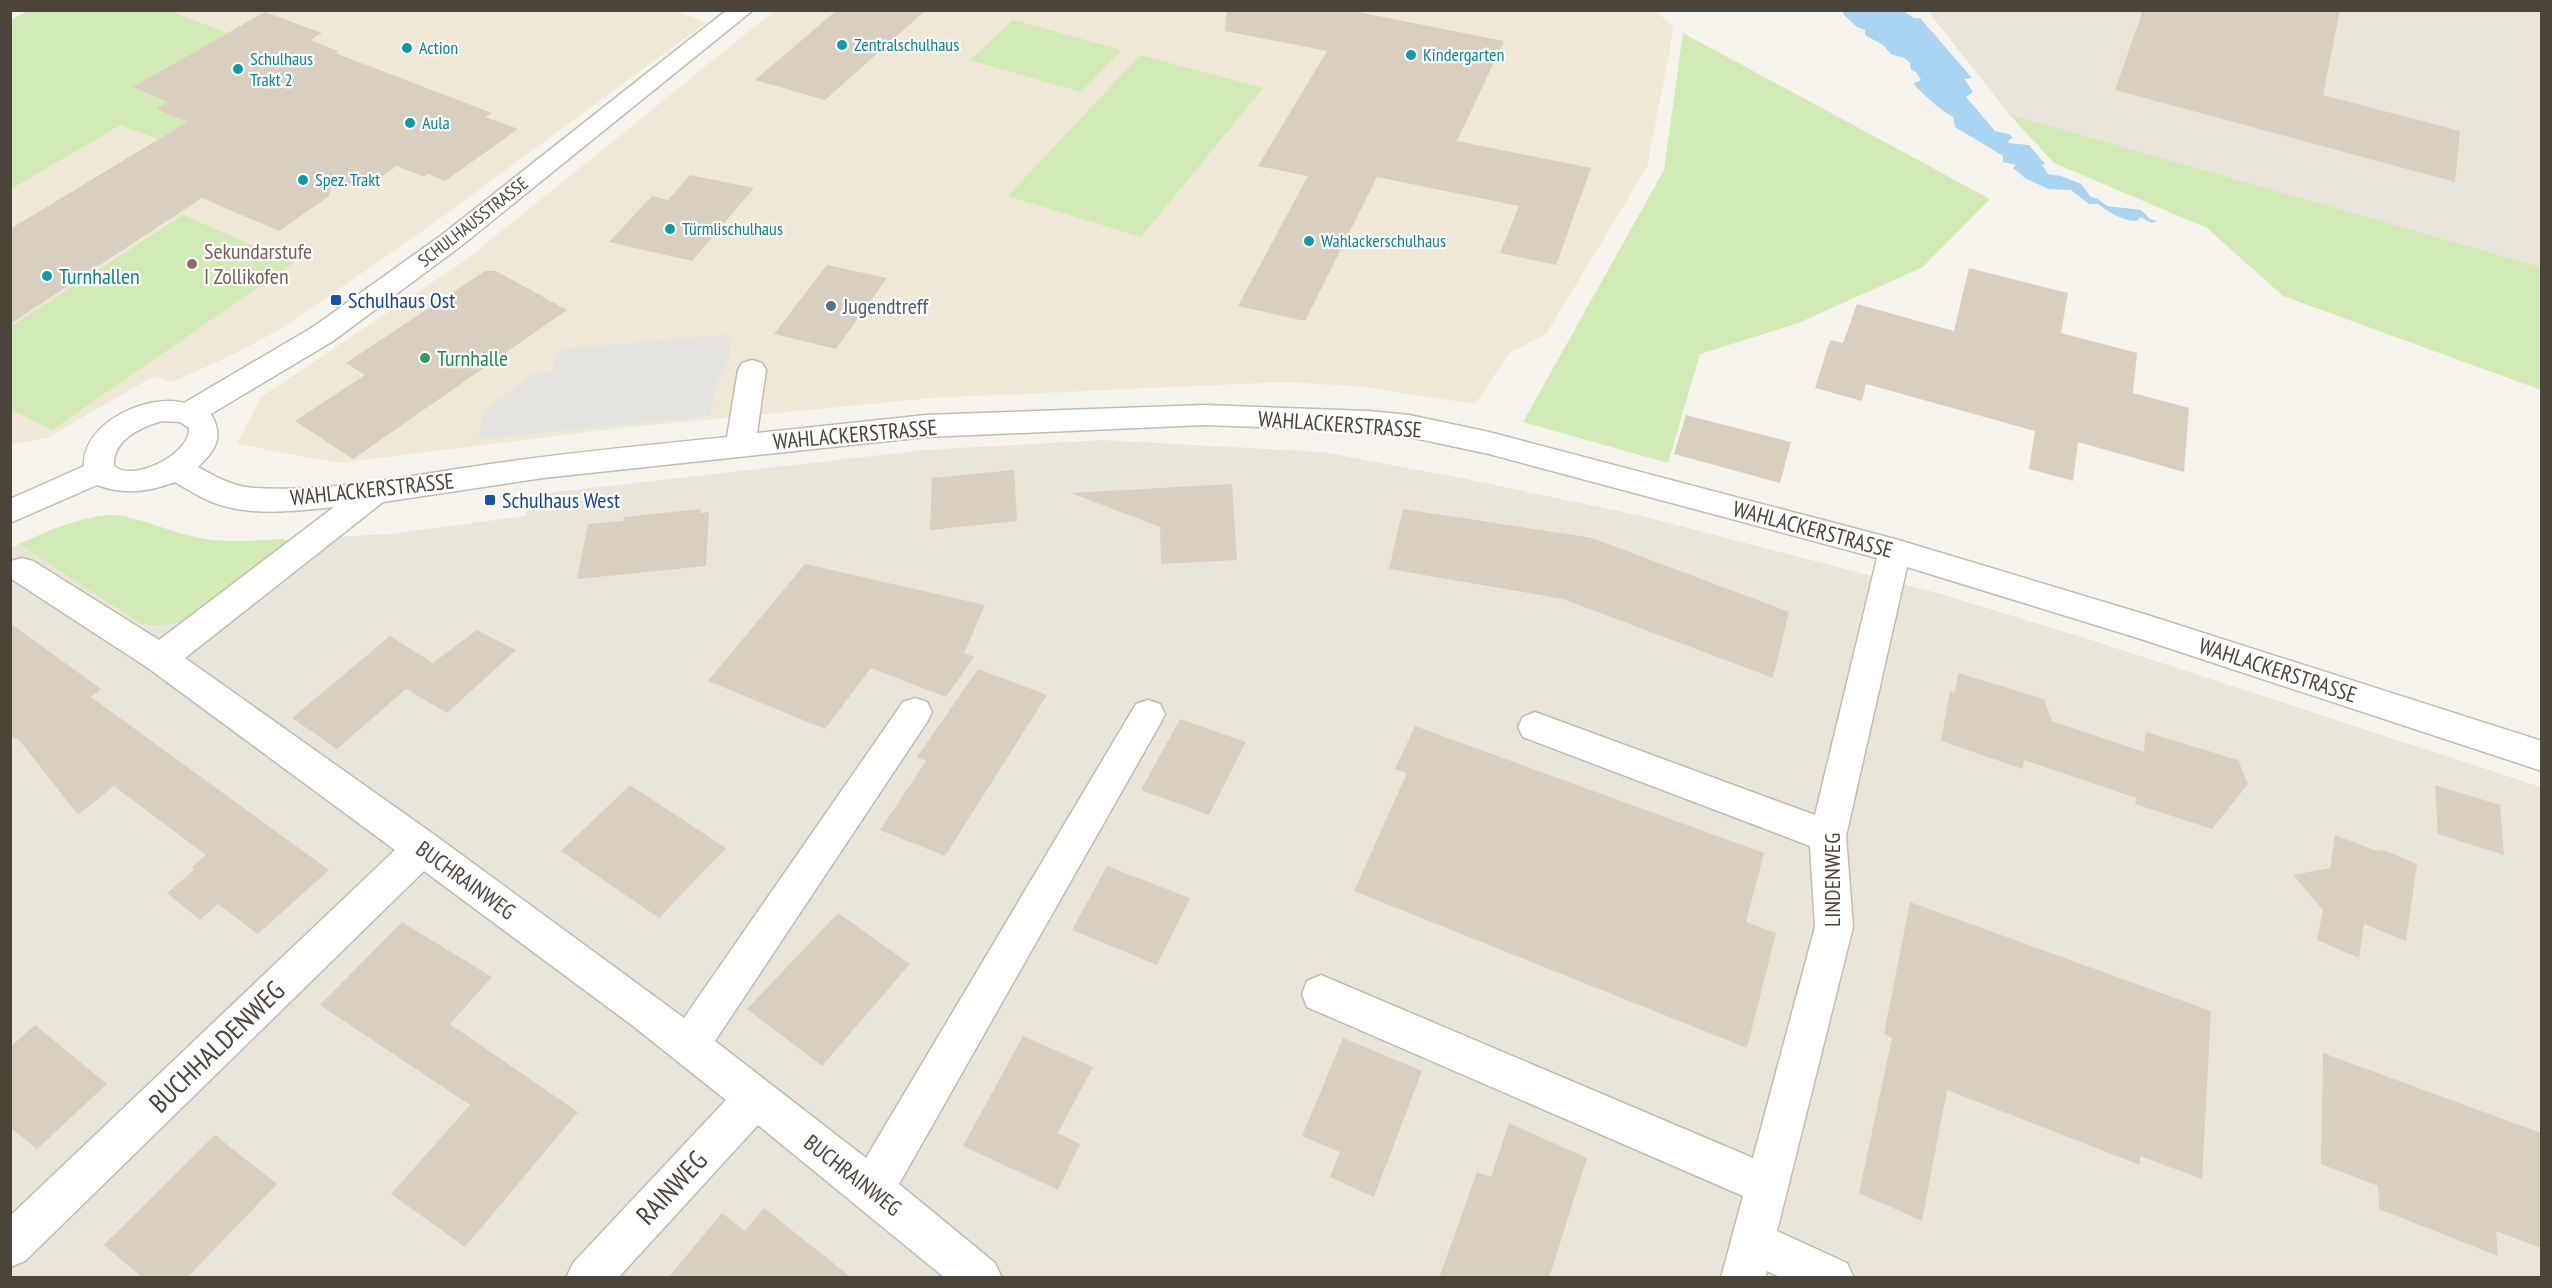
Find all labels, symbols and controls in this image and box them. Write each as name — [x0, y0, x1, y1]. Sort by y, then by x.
place label: Zentralschulhaus — [854, 33, 959, 56]
place label: Action — [419, 36, 458, 59]
marker: Zentralschulhaus — [835, 38, 849, 52]
marker: Action — [400, 41, 414, 55]
place label: Kindergarten — [1423, 43, 1504, 66]
place label: Schulhaus Trakt 2 — [250, 47, 313, 91]
marker: Kindergarten — [1404, 48, 1418, 62]
marker: Schulhaus Trakt 2 — [231, 62, 245, 76]
place label: Aula — [422, 111, 450, 134]
marker: Aula — [403, 116, 417, 130]
place label: Spez. Trakt — [315, 168, 380, 191]
street label: SCHULHAUSSTRASSE — [413, 172, 532, 272]
marker: Spez. Trakt — [296, 173, 310, 187]
place label: Türmlischulhaus — [682, 217, 783, 240]
marker: Türmlischulhaus — [663, 222, 677, 236]
place label: Wahlackerschulhaus — [1321, 229, 1446, 252]
marker: Wahlackerschulhaus — [1302, 234, 1316, 248]
place label: Sekundarstufe I Zollikofen — [204, 237, 312, 290]
marker: Sekundarstufe I Zollikofen — [185, 257, 199, 271]
place label: Turnhallen — [59, 262, 140, 290]
marker: Turnhallen — [40, 269, 54, 283]
place label: Schulhaus Ost — [348, 286, 455, 314]
place label: Jugendtreff — [842, 292, 929, 320]
marker: Schulhaus Ost — [329, 293, 343, 307]
marker: Jugendtreff — [824, 299, 838, 313]
place label: Turnhalle — [437, 344, 508, 372]
marker: Turnhalle — [418, 351, 432, 365]
street label: WAHLACKERSTRASSE — [1257, 404, 1423, 444]
street label: WAHLACKERSTRASSE — [772, 413, 938, 455]
street label: WAHLACKERSTRASSE — [289, 466, 455, 512]
place label: Schulhaus West — [502, 486, 620, 514]
marker: Schulhaus West — [483, 493, 497, 507]
street label: WAHLACKERSTRASSE — [1730, 494, 1896, 564]
street label: WAHLACKERSTRASSE — [2195, 631, 2361, 709]
street label: LINDENWEG — [1818, 833, 1846, 927]
street label: BUCHRAINWEG — [411, 835, 521, 925]
street label: BUCHHALDENWEG — [141, 973, 291, 1119]
street label: BUCHRAINWEG — [799, 1128, 907, 1222]
street label: RAINWEG — [629, 1143, 714, 1231]

